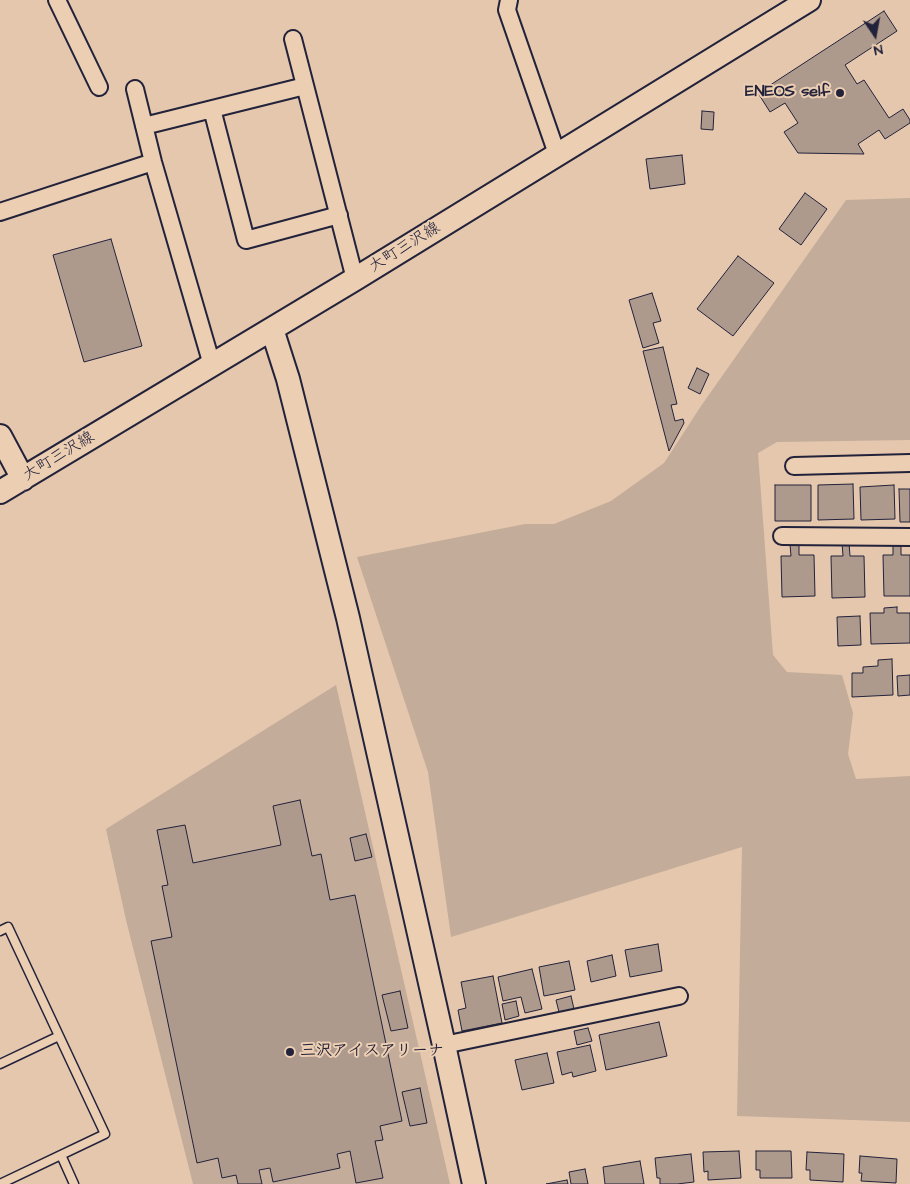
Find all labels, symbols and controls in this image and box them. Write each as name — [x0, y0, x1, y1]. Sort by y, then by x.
north arrow — [850, 10, 900, 60]
text: N — [872, 39, 884, 60]
place label: ENEOS self — [745, 83, 830, 103]
marker: ENEOS self — [834, 87, 846, 99]
street label: 大町三沢線 — [366, 219, 444, 277]
street label: 大町三沢線 — [20, 428, 98, 486]
place label: 三沢アイスアリーナ — [300, 1042, 444, 1062]
marker: 三沢アイスアリーナ — [284, 1046, 296, 1058]

